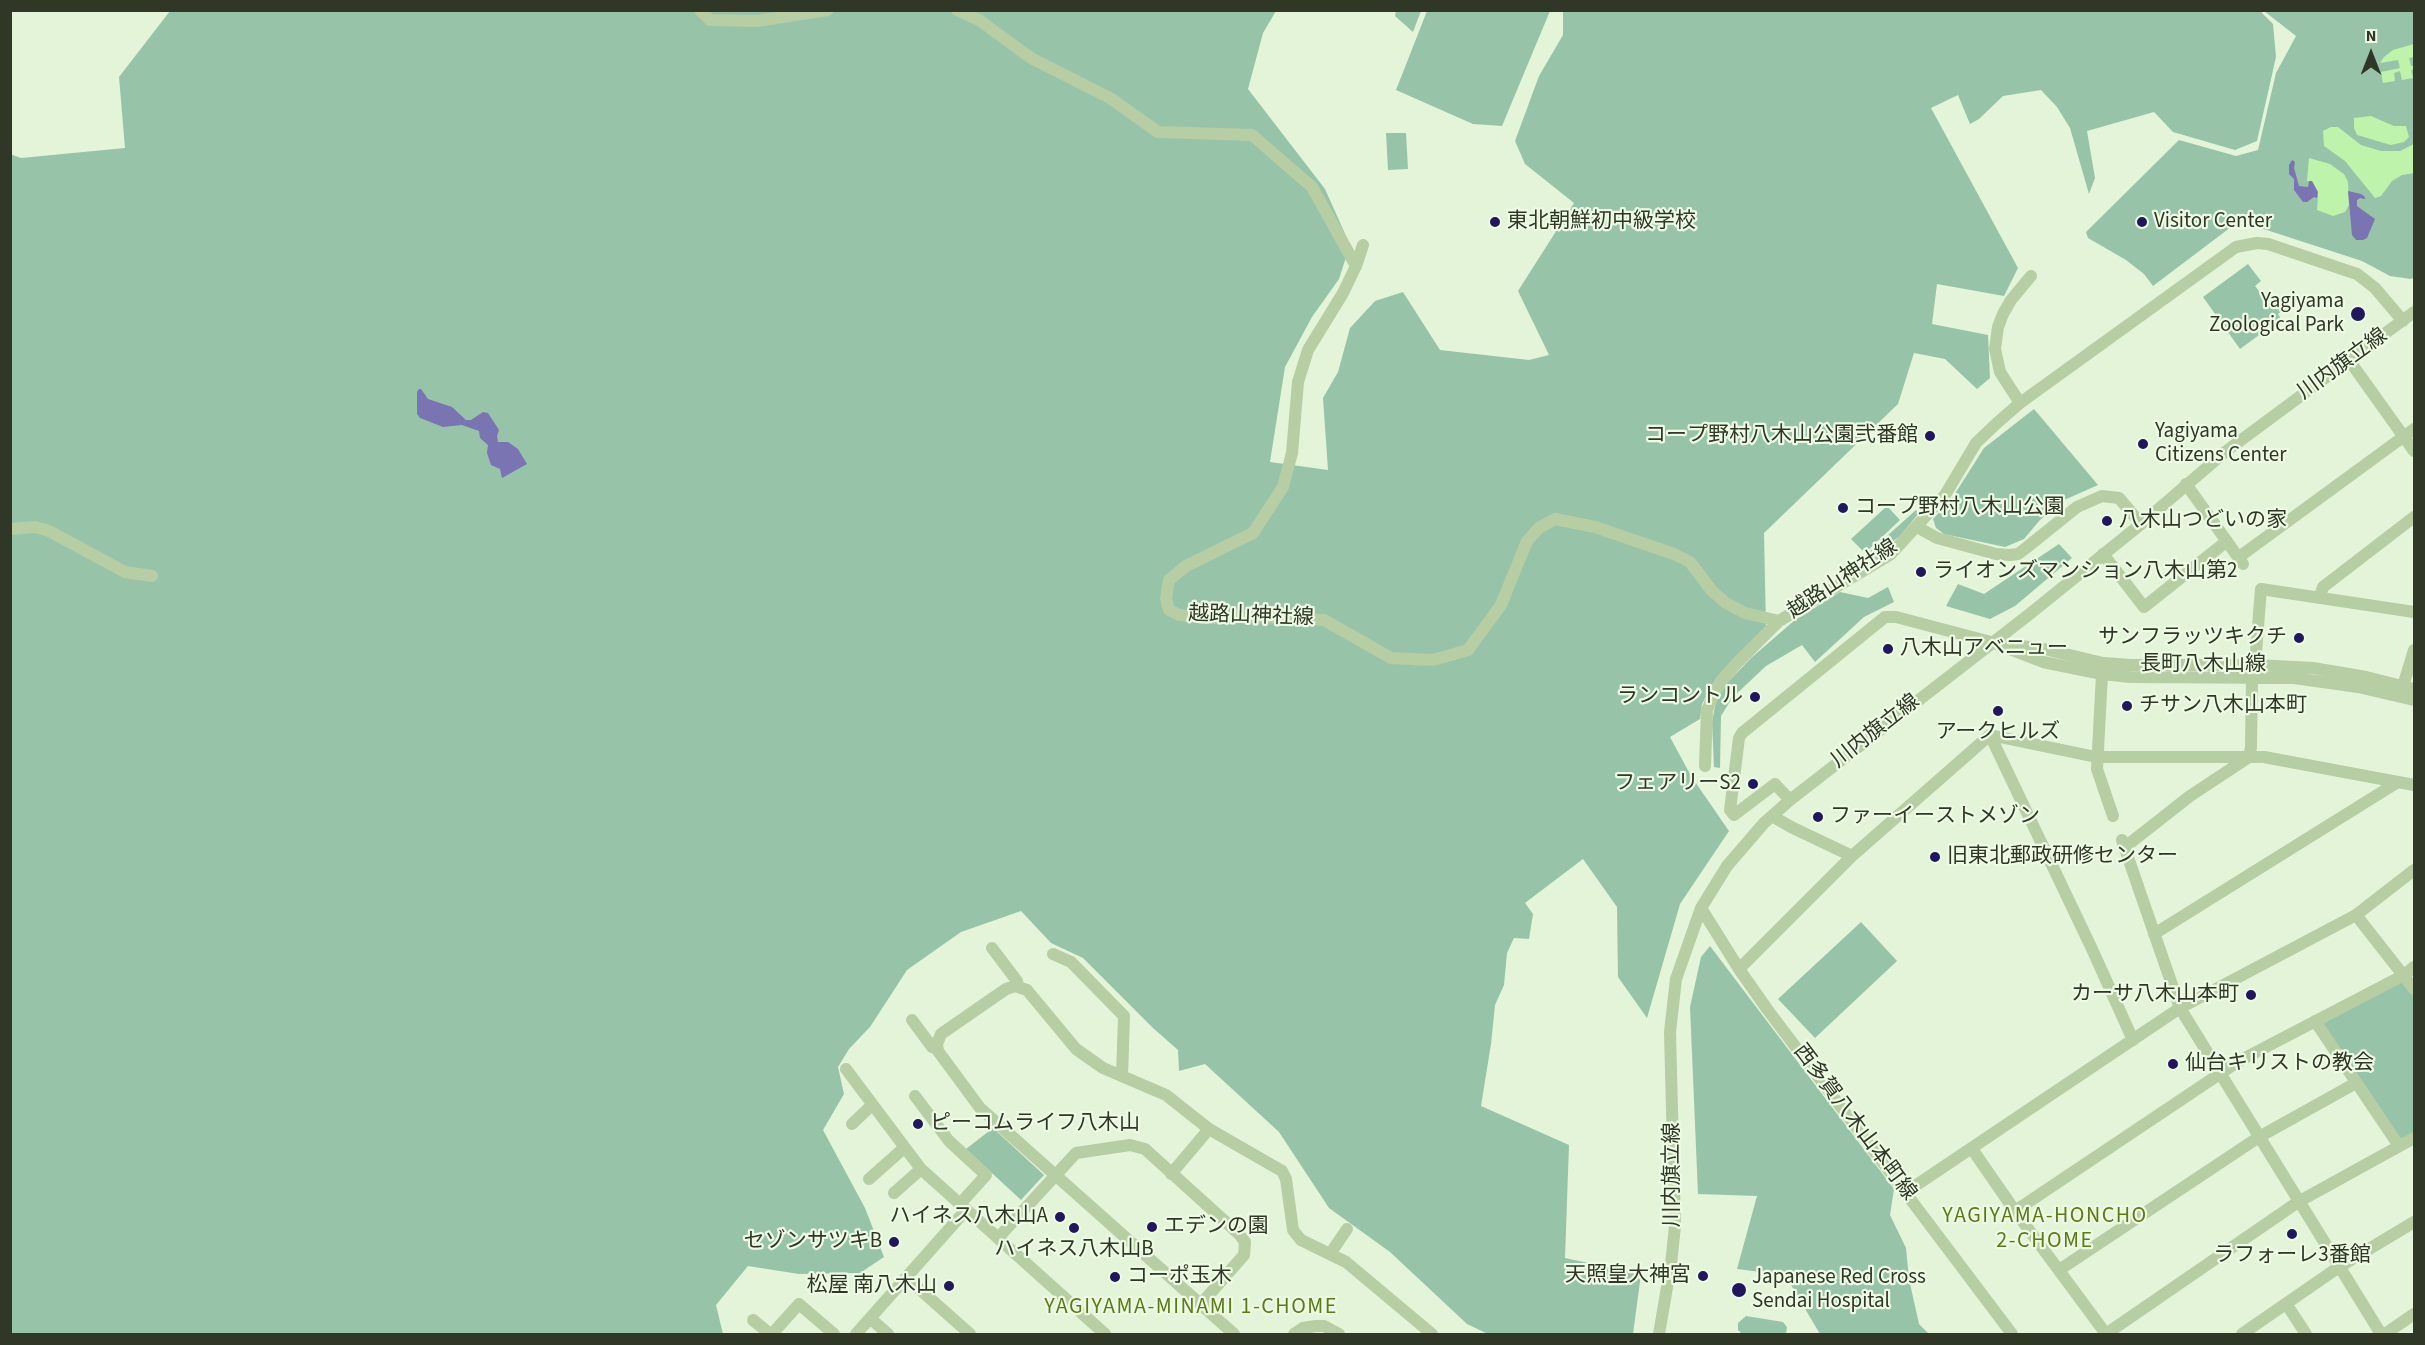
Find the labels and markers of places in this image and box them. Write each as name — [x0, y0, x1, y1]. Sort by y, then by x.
place label: 東北朝鮮初中級学校 — [1507, 209, 1696, 235]
place label: Visitor Center — [2154, 209, 2272, 235]
marker: 東北朝鮮初中級学校 — [1488, 215, 1502, 229]
marker: Visitor Center — [2135, 215, 2149, 229]
place label: Yagiyama Zoological Park — [2209, 289, 2344, 339]
marker: Yagiyama Zoological Park — [2349, 305, 2367, 323]
place label: Yagiyama Citizens Center — [2155, 419, 2286, 469]
place label: コープ野村八木山公園弐番館 — [1645, 423, 1918, 449]
marker: コープ野村八木山公園弐番館 — [1923, 429, 1937, 443]
marker: Yagiyama Citizens Center — [2136, 437, 2150, 451]
place label: コープ野村八木山公園 — [1855, 495, 2065, 521]
marker: コープ野村八木山公園 — [1836, 501, 1850, 515]
place label: 八木山つどいの家 — [2119, 508, 2287, 534]
marker: 八木山つどいの家 — [2100, 514, 2114, 528]
place label: ライオンズマンション八木山第2 — [1933, 559, 2237, 585]
marker: ライオンズマンション八木山第2 — [1914, 565, 1928, 579]
place label: サンフラッツキクチ — [2098, 625, 2287, 651]
marker: サンフラッツキクチ — [2292, 631, 2306, 645]
place label: 八木山アベニュー — [1900, 636, 2068, 662]
marker: 八木山アベニュー — [1881, 642, 1895, 656]
place label: ランコントル — [1617, 684, 1743, 710]
marker: ランコントル — [1748, 690, 1762, 704]
place label: チサン八木山本町 — [2139, 693, 2307, 719]
marker: チサン八木山本町 — [2120, 699, 2134, 713]
marker: アークヒルズ — [1991, 704, 2005, 718]
place label: アークヒルズ — [1936, 720, 2060, 746]
place label: フェアリーS2 — [1614, 771, 1741, 797]
marker: フェアリーS2 — [1746, 777, 1760, 791]
place label: ファーイーストメゾン — [1830, 804, 2040, 830]
marker: ファーイーストメゾン — [1811, 810, 1825, 824]
place label: 旧東北郵政研修センター — [1947, 844, 2178, 870]
marker: 旧東北郵政研修センター — [1928, 850, 1942, 864]
place label: カーサ八木山本町 — [2071, 982, 2239, 1008]
marker: カーサ八木山本町 — [2244, 988, 2258, 1002]
place label: 仙台キリストの教会 — [2185, 1051, 2374, 1077]
marker: 仙台キリストの教会 — [2166, 1057, 2180, 1071]
place label: ピーコムライフ八木山 — [930, 1111, 1140, 1137]
marker: ピーコムライフ八木山 — [911, 1117, 925, 1131]
place label: ハイネス八木山A — [890, 1204, 1048, 1230]
marker: ハイネス八木山A — [1053, 1210, 1067, 1224]
place label: エデンの園 — [1164, 1214, 1269, 1240]
marker: エデンの園 — [1145, 1220, 1159, 1234]
marker: ハイネス八木山B — [1067, 1221, 1081, 1235]
marker: ラフォーレ3番館 — [2285, 1227, 2299, 1241]
place label: セゾンサツキB — [744, 1229, 882, 1255]
marker: セゾンサツキB — [887, 1235, 901, 1249]
place label: ハイネス八木山B — [994, 1237, 1154, 1263]
place label: ラフォーレ3番館 — [2213, 1243, 2371, 1269]
place label: 天照皇大神宮 — [1565, 1263, 1691, 1289]
place label: コーポ玉木 — [1127, 1264, 1232, 1290]
place label: Japanese Red Cross Sendai Hospital — [1752, 1265, 1926, 1315]
marker: 天照皇大神宮 — [1696, 1269, 1710, 1283]
marker: コーポ玉木 — [1108, 1270, 1122, 1284]
place label: 松屋 南八木山 — [807, 1273, 937, 1299]
marker: 松屋 南八木山 — [942, 1279, 956, 1293]
marker: Japanese Red Cross Sendai Hospital — [1730, 1281, 1748, 1299]

